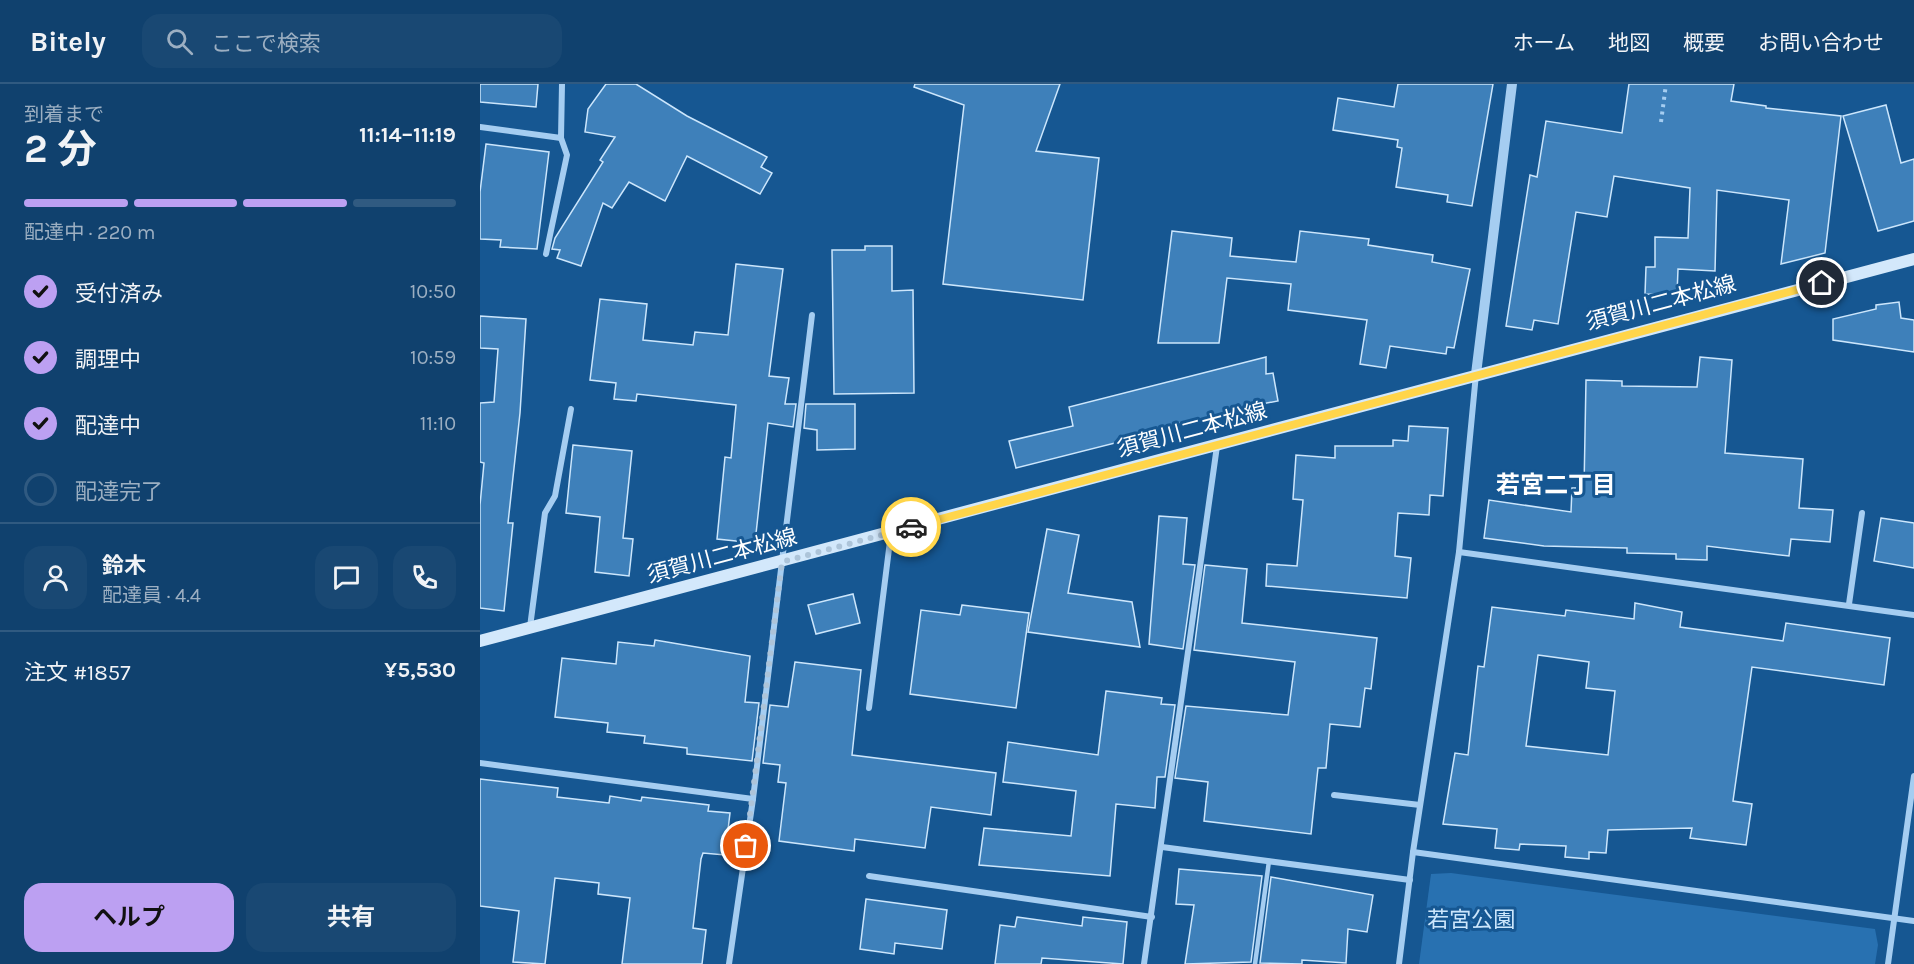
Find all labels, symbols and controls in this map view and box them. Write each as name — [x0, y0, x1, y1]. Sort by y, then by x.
search box — [142, 14, 562, 68]
text: Bitely — [30, 25, 106, 58]
icon: search — [163, 25, 196, 58]
text: ここで検索 — [211, 31, 321, 57]
text: ホーム — [1513, 31, 1575, 55]
text: 地図 — [1608, 31, 1650, 55]
text: 概要 — [1683, 31, 1725, 55]
text: お問い合わせ — [1758, 31, 1884, 55]
text: 到着まで — [24, 103, 104, 126]
text: 11:14–11:19 — [359, 122, 456, 148]
text: 2 分 — [24, 126, 96, 172]
text: 配達中 · 220 m — [24, 221, 156, 244]
pin — [1796, 257, 1847, 308]
icon: home — [1805, 266, 1838, 299]
street label: 須賀川二本松線 — [1583, 271, 1739, 335]
icon: check — [24, 275, 57, 308]
text: 10:50 — [410, 280, 456, 303]
text: 受付済み — [75, 281, 163, 307]
icon: check — [24, 341, 57, 374]
text: 10:59 — [410, 346, 456, 369]
text: 調理中 — [75, 347, 141, 373]
street label: 須賀川二本松線 — [1114, 398, 1270, 462]
icon: check — [24, 407, 57, 440]
text: 11:10 — [420, 412, 456, 435]
text: 配達中 — [75, 413, 141, 439]
district label: 若宮二丁目 — [1496, 471, 1616, 499]
text: 配達完了 — [75, 479, 163, 505]
courier — [881, 497, 941, 557]
icon: car — [895, 511, 928, 544]
street label: 須賀川二本松線 — [644, 524, 800, 588]
button: person — [24, 546, 87, 609]
button: chat — [315, 546, 378, 609]
button: phone — [393, 546, 456, 609]
text: 鈴木 — [102, 553, 146, 579]
text: 配達員 · 4.4 — [102, 584, 201, 607]
text: ¥5,530 — [384, 657, 456, 683]
text: 注文 #1857 — [24, 660, 131, 686]
pin — [720, 820, 771, 871]
icon: bag — [729, 829, 762, 862]
button: ヘルプ — [24, 883, 234, 952]
button: 共有 — [246, 883, 456, 952]
park label: 若宮公園 — [1427, 907, 1515, 933]

